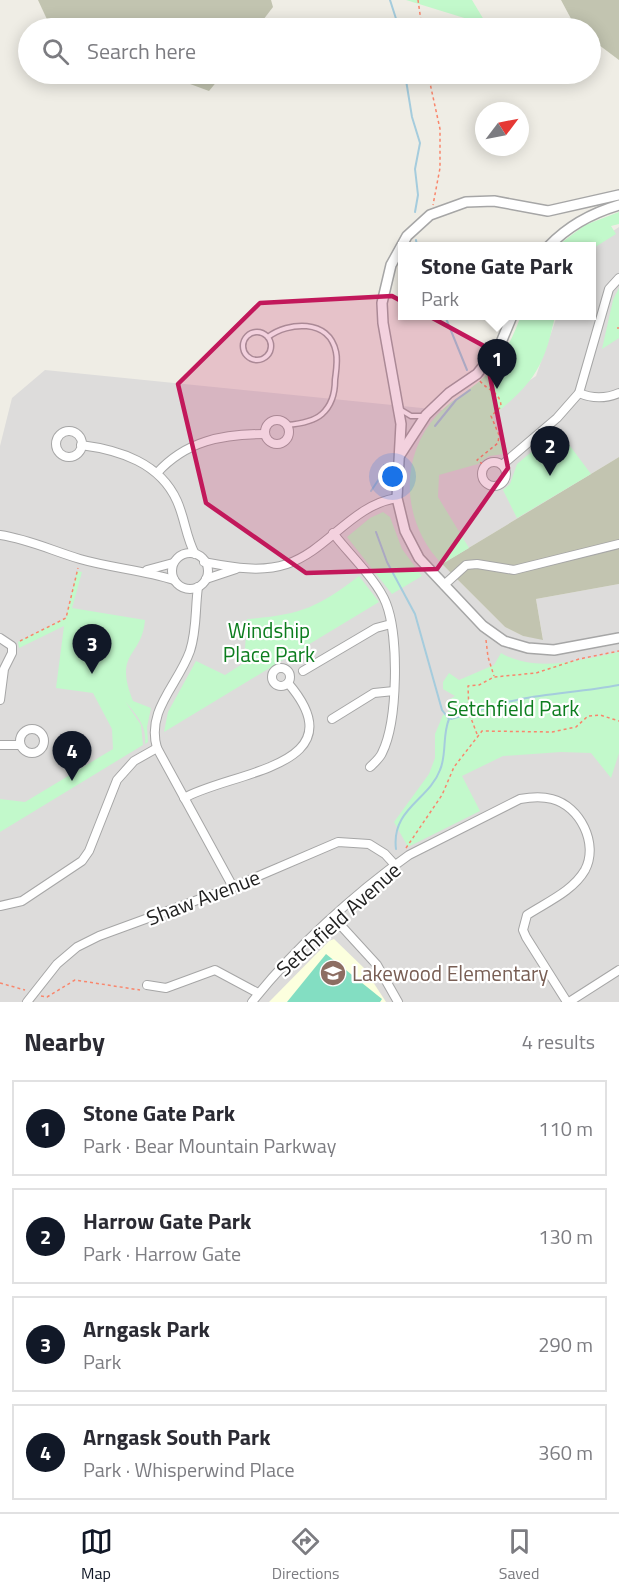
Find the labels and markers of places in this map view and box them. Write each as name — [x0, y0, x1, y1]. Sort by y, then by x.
pin: 1 — [478, 340, 516, 389]
pin: 2 — [530, 426, 570, 476]
pin: 3 — [72, 624, 112, 674]
pin: 4 — [52, 732, 92, 781]
place label: Lakewood Elementary — [352, 957, 548, 989]
school or university icon: Lakewood Elementary — [318, 958, 348, 988]

